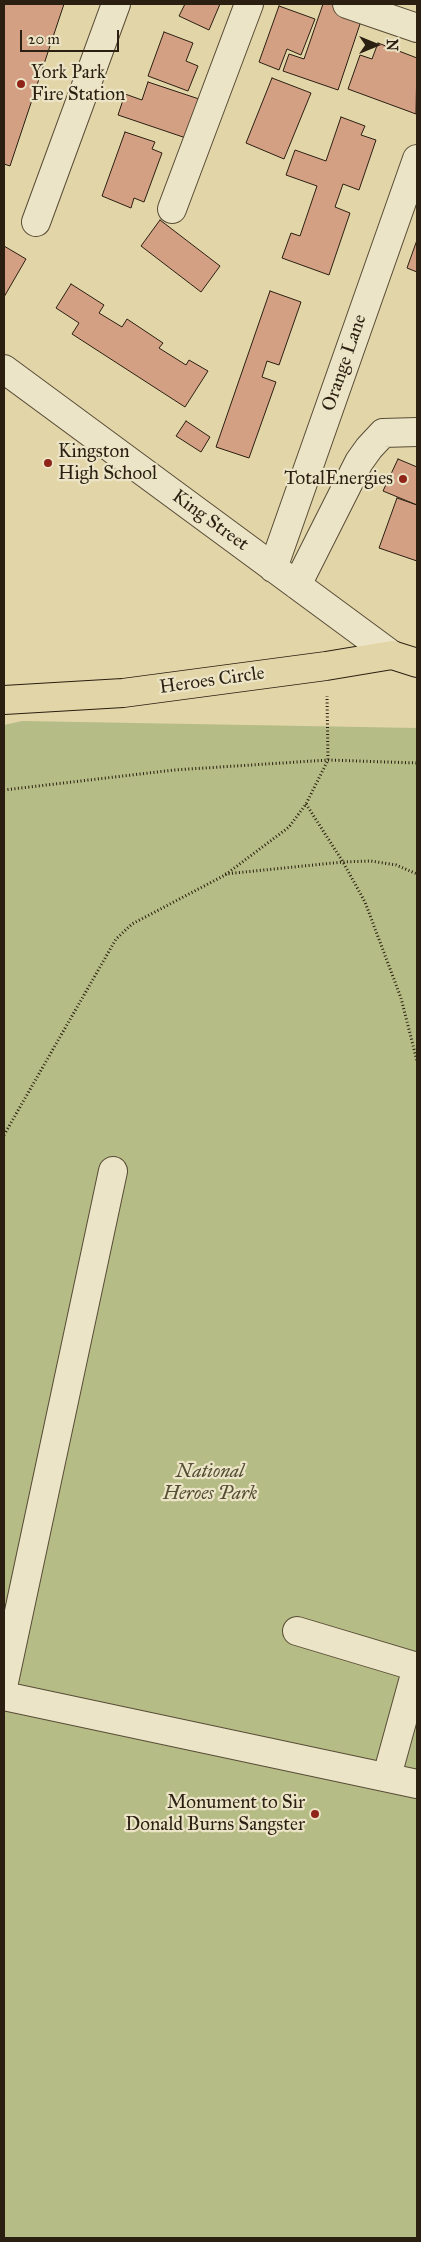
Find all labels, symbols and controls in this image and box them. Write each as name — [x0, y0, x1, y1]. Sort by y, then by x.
scale bar — [22, 20, 121, 52]
north arrow — [351, 20, 401, 70]
text: 20 m — [28, 30, 60, 48]
text: N — [383, 39, 400, 51]
place label: York Park Fire Station — [31, 62, 125, 106]
marker: York Park Fire Station — [15, 78, 27, 90]
street label: Orange Lane — [318, 312, 372, 414]
place label: Kingston High School — [58, 441, 157, 485]
marker: Kingston High School — [42, 457, 54, 469]
place label: TotalEnergies — [284, 468, 393, 490]
marker: TotalEnergies — [397, 473, 409, 485]
street label: King Street — [167, 486, 253, 556]
street label: Heroes Circle — [158, 662, 266, 700]
park label: National Heroes Park — [163, 1461, 257, 1505]
place label: Monument to Sir Donald Burns Sangster — [125, 1792, 305, 1836]
marker: Monument to Sir Donald Burns Sangster — [309, 1808, 321, 1820]

